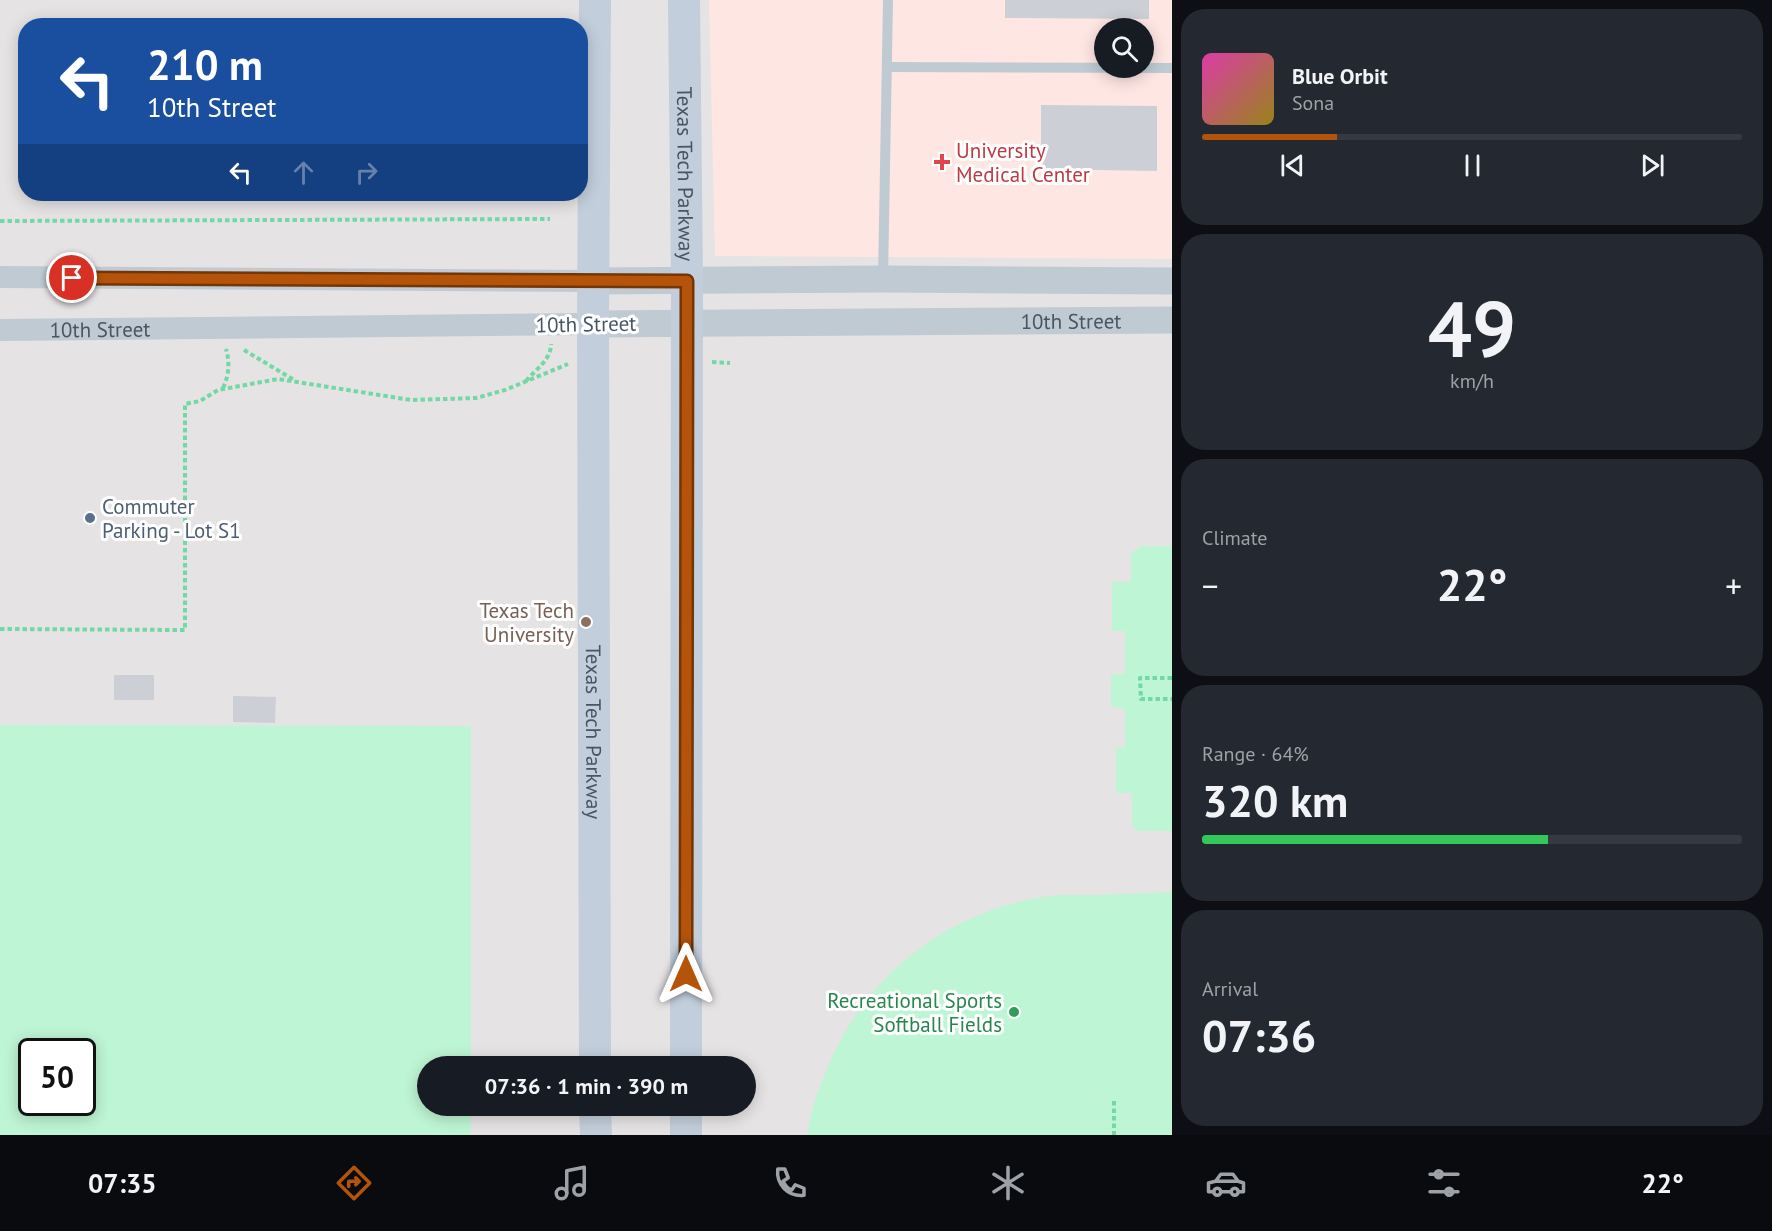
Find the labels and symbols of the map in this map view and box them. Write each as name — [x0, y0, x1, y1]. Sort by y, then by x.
street label: Texas Tech Parkway — [671, 87, 700, 262]
place label: University Medical Center — [956, 137, 1090, 188]
marker: University Medical Center — [933, 153, 951, 171]
pin — [46, 252, 97, 303]
street label: 10th Street — [1020, 307, 1121, 335]
street label: 10th Street — [535, 310, 637, 338]
street label: 10th Street — [49, 315, 151, 343]
place label: Commuter Parking - Lot S1 — [102, 493, 241, 544]
marker: Commuter Parking - Lot S1 — [83, 511, 97, 525]
place label: Texas Tech University — [479, 597, 574, 648]
marker: Texas Tech University — [579, 615, 593, 629]
street label: Texas Tech Parkway — [580, 645, 608, 819]
position arrow — [654, 942, 718, 1006]
place label: Recreational Sports Softball Fields — [827, 987, 1002, 1038]
marker: Recreational Sports Softball Fields — [1007, 1005, 1021, 1019]
speed limit sign: 50 — [18, 1038, 96, 1116]

